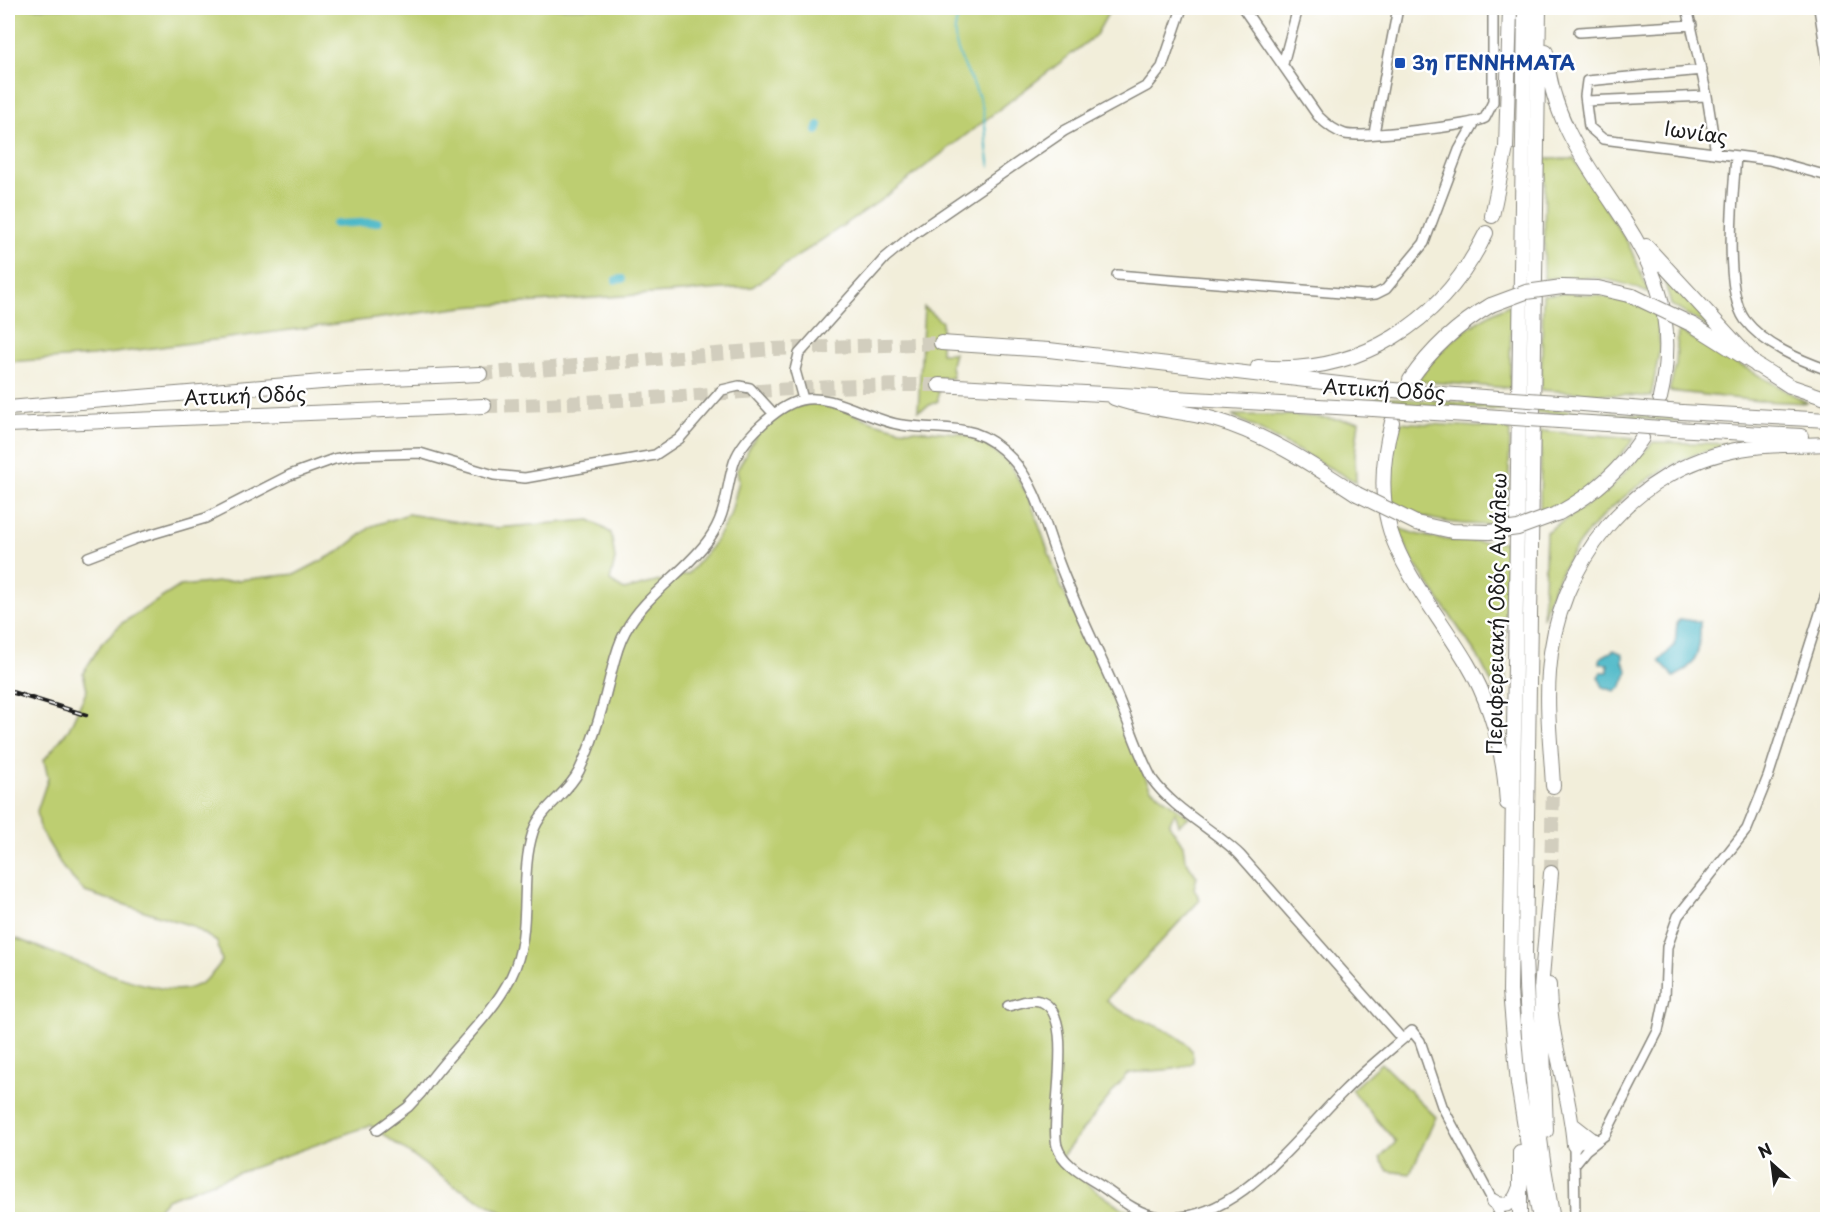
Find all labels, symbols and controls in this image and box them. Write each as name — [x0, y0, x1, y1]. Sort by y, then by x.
place label: 3η ΓΕΝΝΗΜΑΤΑ — [1412, 47, 1575, 77]
marker: 3η ΓΕΝΝΗΜΑΤΑ — [1393, 56, 1407, 70]
street label: Ιωνίας — [1663, 113, 1730, 151]
street label: Αττική Οδός — [1322, 371, 1446, 407]
street label: Αττική Οδός — [183, 378, 307, 412]
street label: Περιφερειακή Οδός Αιγάλεω — [1479, 472, 1513, 756]
north arrow — [1742, 1134, 1802, 1194]
text: N — [1753, 1136, 1776, 1163]

